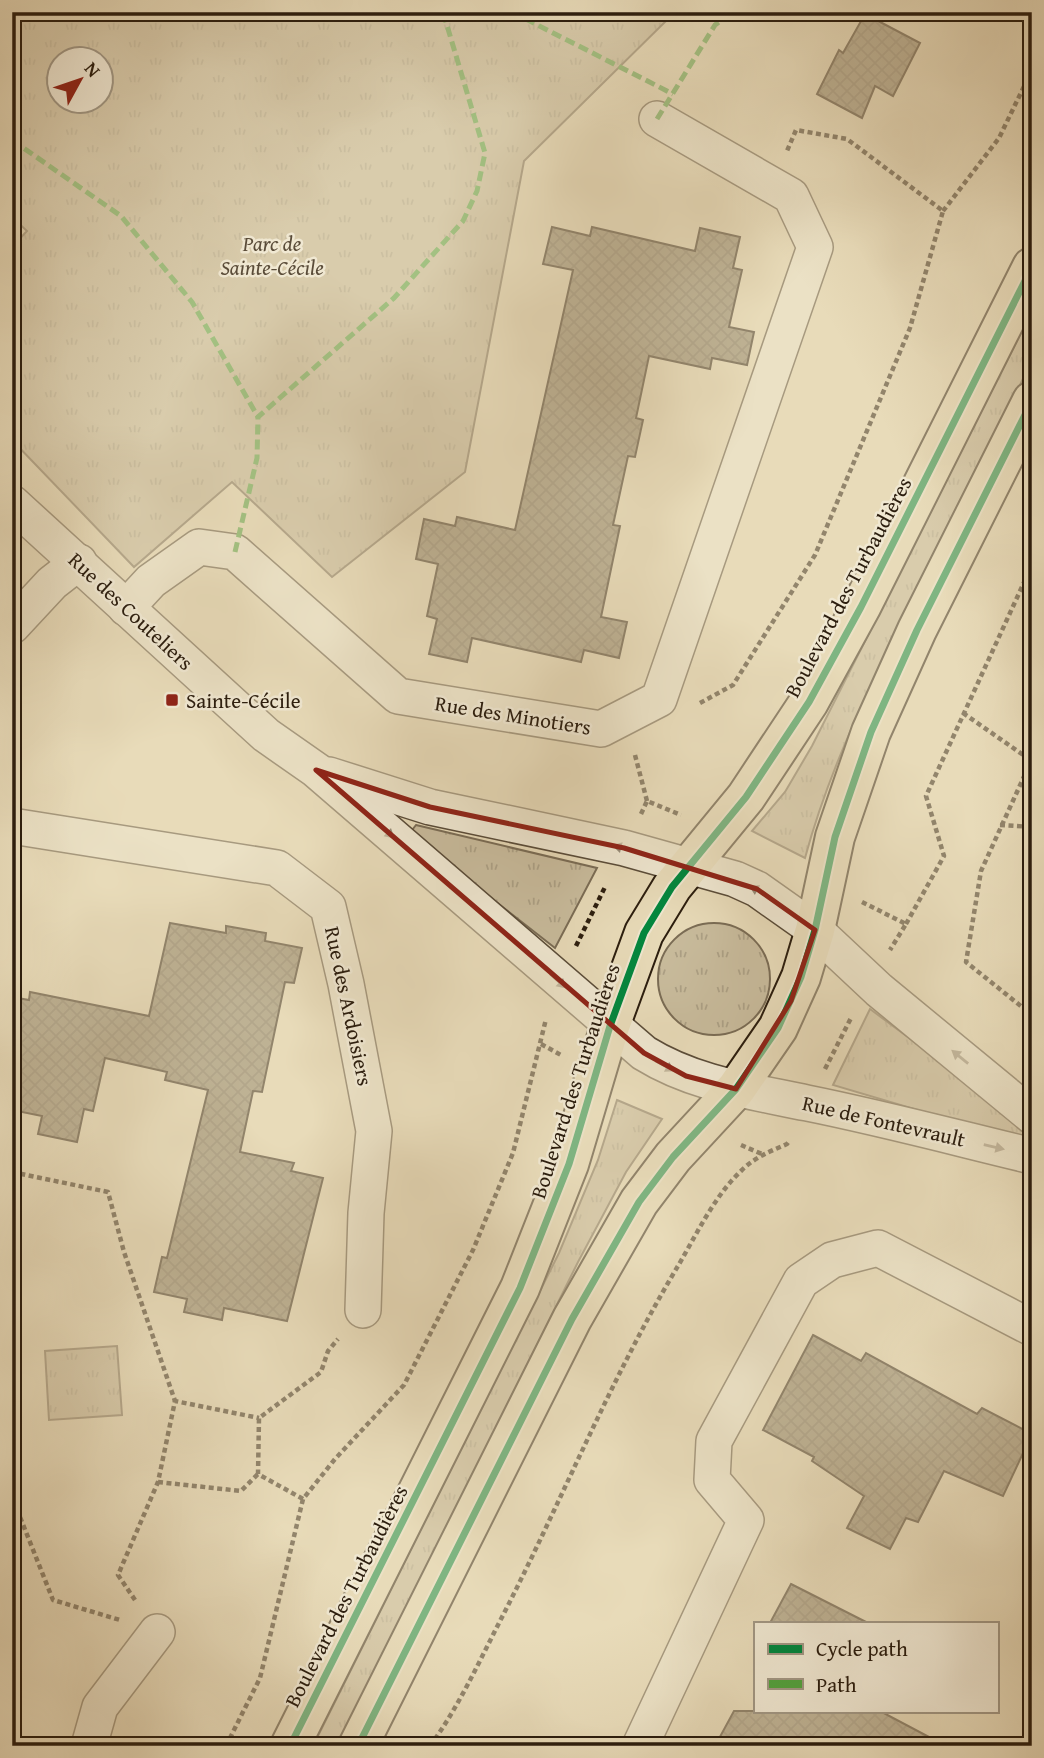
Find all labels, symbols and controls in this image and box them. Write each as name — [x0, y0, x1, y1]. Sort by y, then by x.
north arrow — [46, 46, 116, 116]
text: N — [78, 55, 108, 83]
park label: Parc de Sainte-Cécile — [220, 228, 324, 283]
street label: Boulevard des Turbaudières — [777, 471, 919, 703]
street label: Rue des Couteliers — [61, 545, 201, 677]
place label: Sainte-Cécile — [186, 685, 301, 716]
street label: Rue des Minotiers — [433, 687, 593, 743]
marker: Sainte-Cécile — [164, 692, 180, 708]
one-way arrow — [377, 823, 395, 839]
one-way arrow — [612, 842, 634, 853]
one-way arrow — [750, 885, 769, 897]
street label: Rue des Ardoisiers — [317, 924, 381, 1088]
street label: Boulevard des Turbaudières — [522, 959, 628, 1203]
one-way arrow — [549, 972, 566, 988]
one-way arrow — [951, 1050, 968, 1065]
one-way arrow — [655, 1060, 675, 1071]
street label: Rue de Fontevrault — [799, 1087, 969, 1155]
one-way arrow — [983, 1142, 1005, 1153]
street label: Boulevard des Turbaudières — [276, 1480, 416, 1712]
legend — [754, 1622, 998, 1712]
text: Cycle path — [816, 1633, 908, 1664]
text: Path — [816, 1669, 857, 1700]

